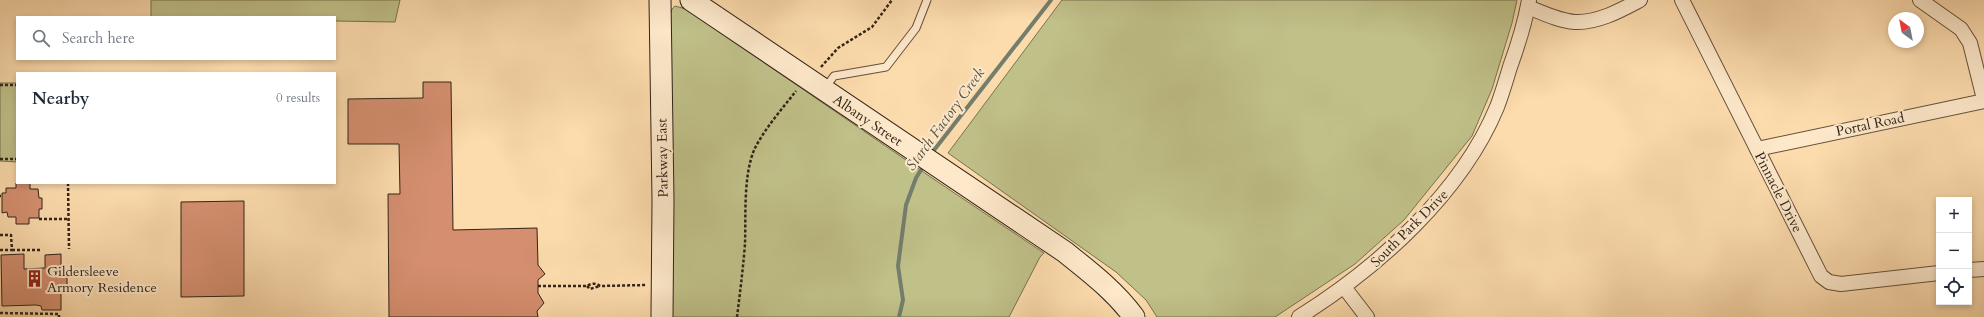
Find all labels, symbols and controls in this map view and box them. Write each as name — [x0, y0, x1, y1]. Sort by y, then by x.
north arrow — [1888, 12, 1924, 48]
search box — [16, 16, 336, 60]
icon: search — [30, 27, 52, 49]
text: Search here — [62, 28, 135, 48]
water label: Starch Factory Creek — [901, 63, 989, 174]
text: Nearby — [32, 87, 89, 110]
text: 0 results — [276, 89, 320, 107]
street label: Albany Street — [829, 90, 907, 151]
street label: Portal Road — [1834, 108, 1907, 141]
street label: Parkway East — [652, 118, 673, 198]
street label: Pinnacle Drive — [1750, 149, 1807, 236]
street label: South Park Drive — [1366, 185, 1452, 271]
map controls — [1936, 197, 1972, 305]
button: + — [1936, 197, 1972, 233]
button: − — [1936, 233, 1972, 269]
place label: Gildersleeve Armory Residence — [47, 262, 157, 297]
building icon: Gildersleeve Armory Residence — [24, 269, 44, 289]
button: locate — [1936, 269, 1972, 305]

